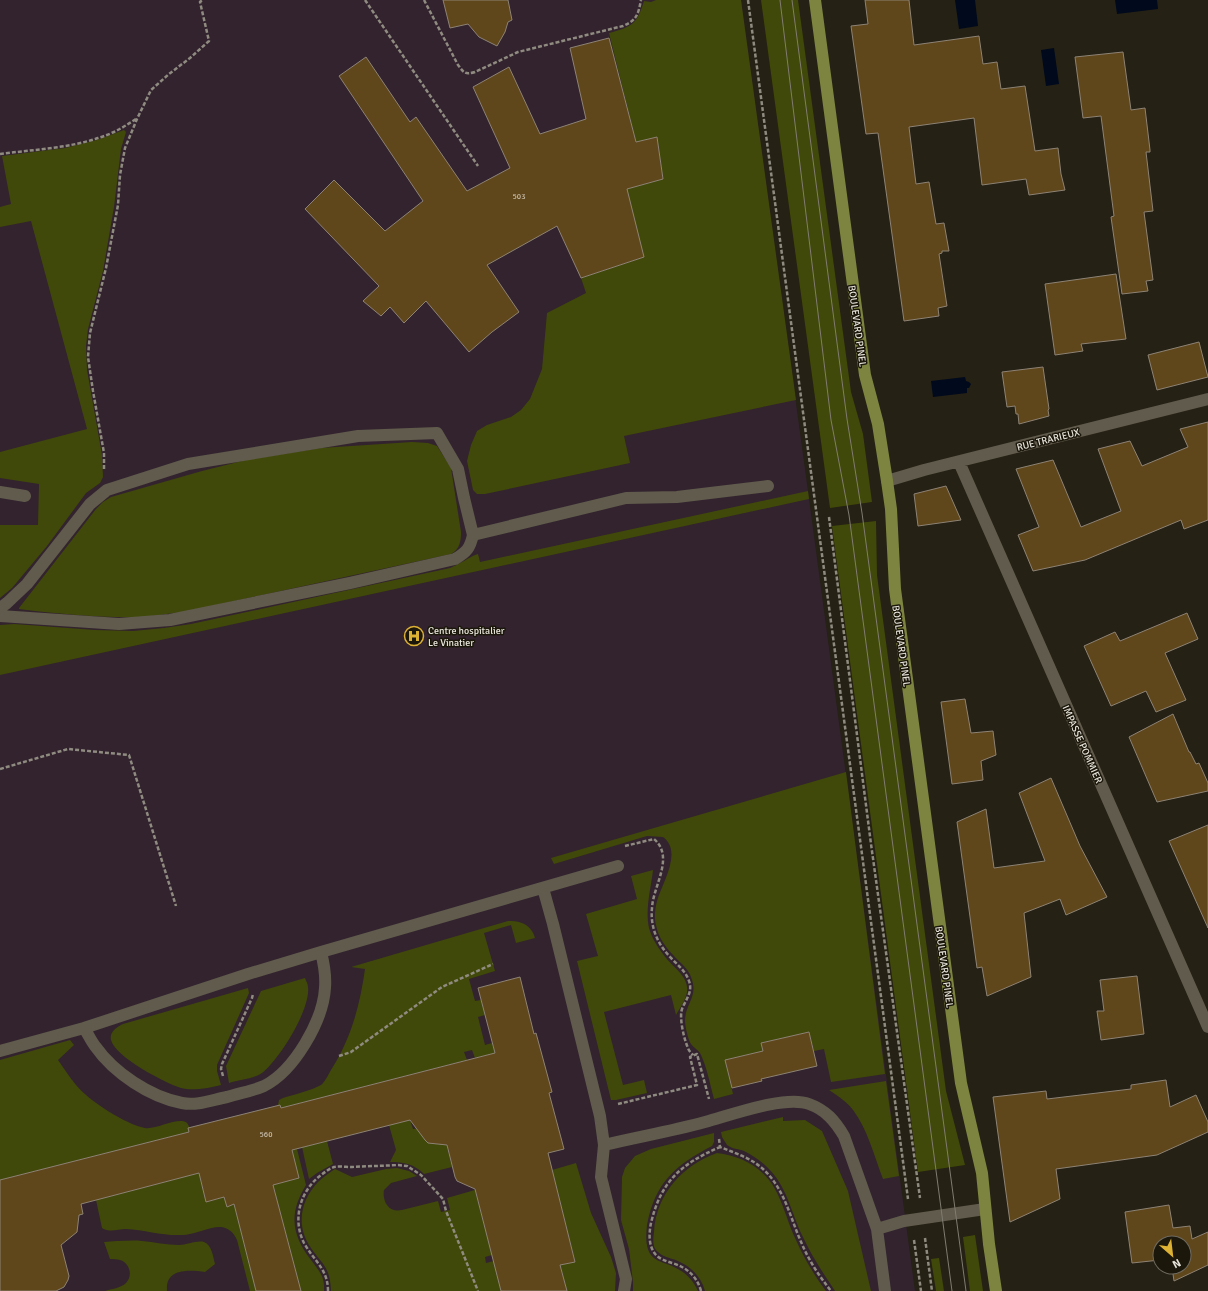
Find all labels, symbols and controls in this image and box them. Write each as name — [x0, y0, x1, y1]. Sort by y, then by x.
house number: 503 — [513, 191, 525, 201]
street label: BOULEVARD PINEL — [845, 285, 869, 368]
street label: RUE TRARIEUX — [1016, 426, 1081, 454]
street label: BOULEVARD PINEL — [889, 605, 913, 688]
hospital icon: Centre hospitalier Le Vinatier — [403, 625, 425, 647]
place label: Centre hospitalier Le Vinatier — [428, 625, 505, 649]
street label: IMPASSE POMMIER — [1059, 704, 1105, 785]
street label: BOULEVARD PINEL — [932, 926, 956, 1009]
house number: 560 — [260, 1129, 272, 1139]
north arrow — [1152, 1235, 1192, 1275]
text: N — [1170, 1256, 1183, 1271]

